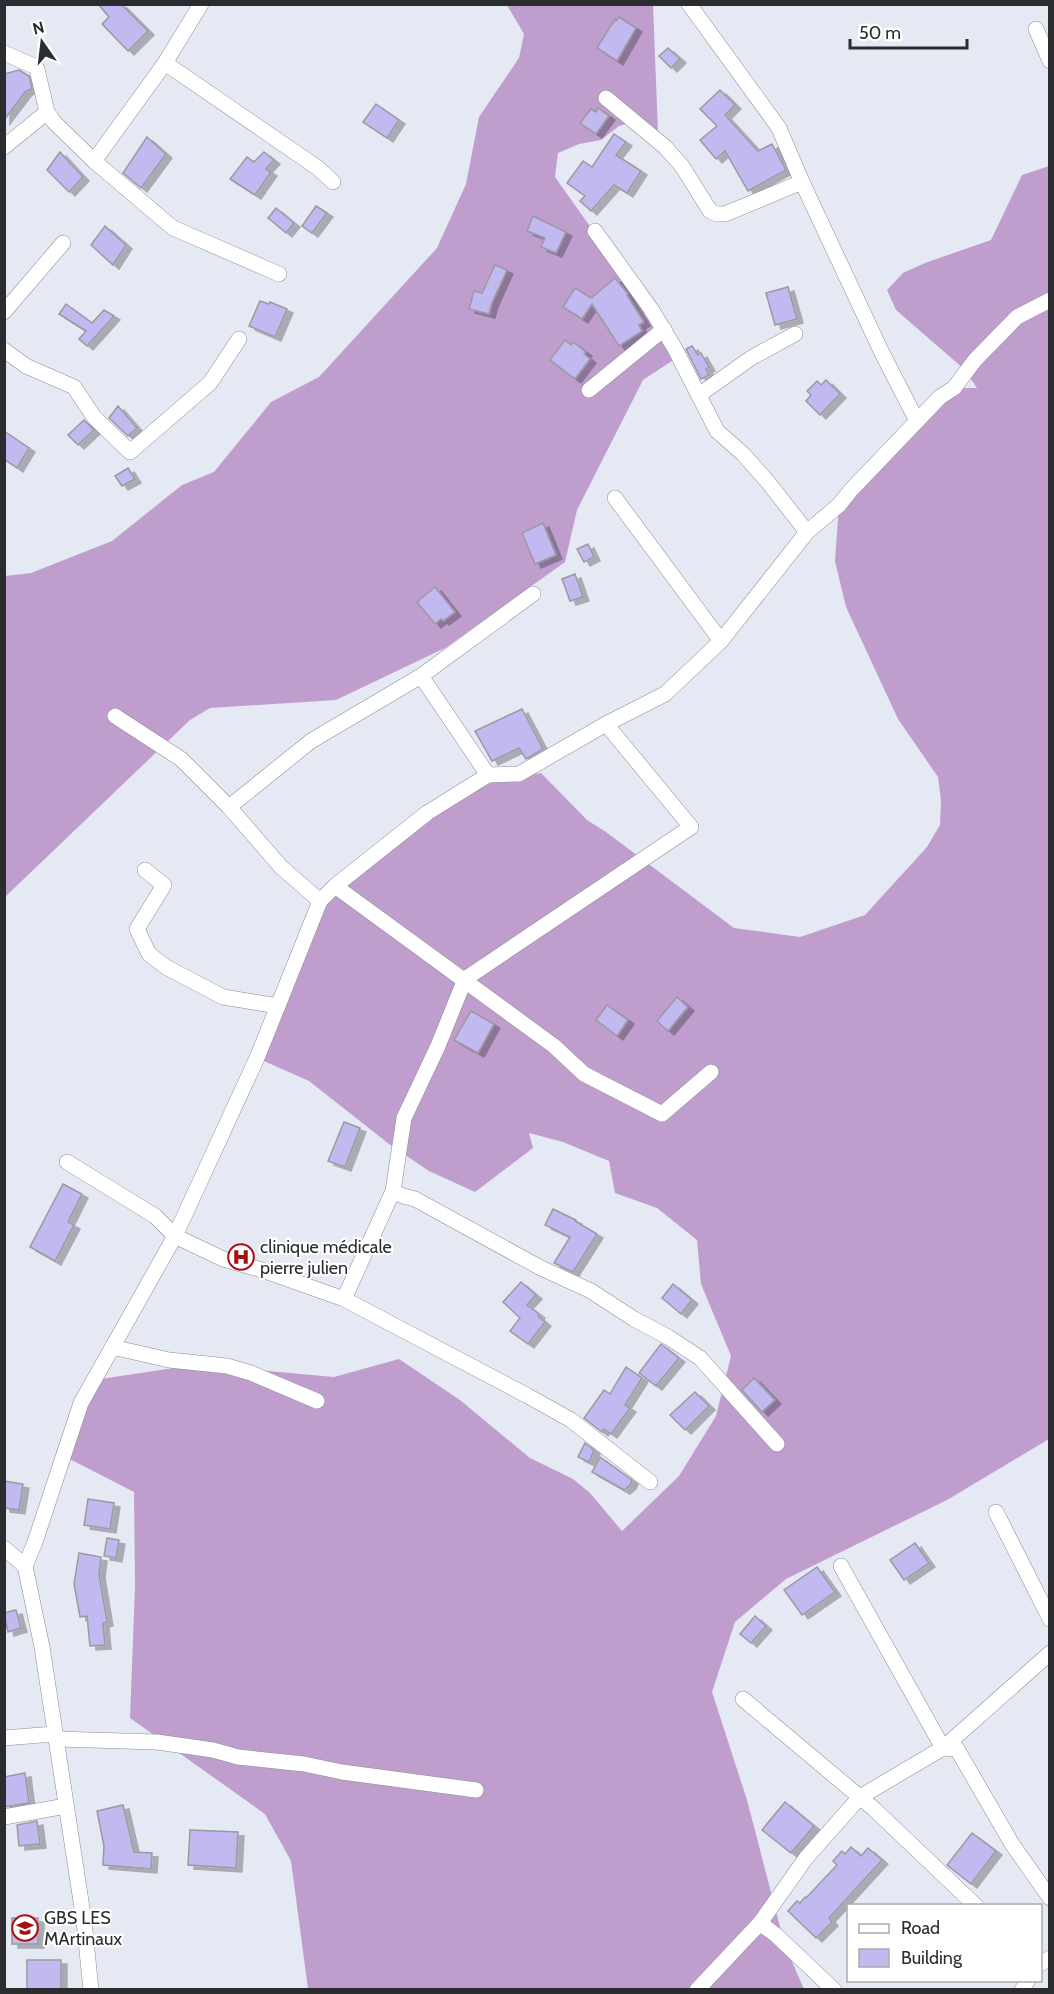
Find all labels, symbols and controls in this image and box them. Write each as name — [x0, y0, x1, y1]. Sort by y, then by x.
north arrow — [12, 12, 72, 72]
scale bar — [850, 12, 967, 50]
text: N — [31, 17, 46, 39]
text: 50 m — [859, 22, 901, 44]
place label: clinique médicale pierre julien — [260, 1236, 392, 1279]
hospital icon: clinique médicale pierre julien — [226, 1242, 256, 1272]
legend — [847, 1904, 1042, 1982]
place label: GBS LES MArtinaux — [44, 1907, 122, 1950]
school or university icon: GBS LES MArtinaux — [10, 1913, 40, 1943]
text: Road — [901, 1917, 940, 1939]
text: Building — [901, 1947, 963, 1969]

